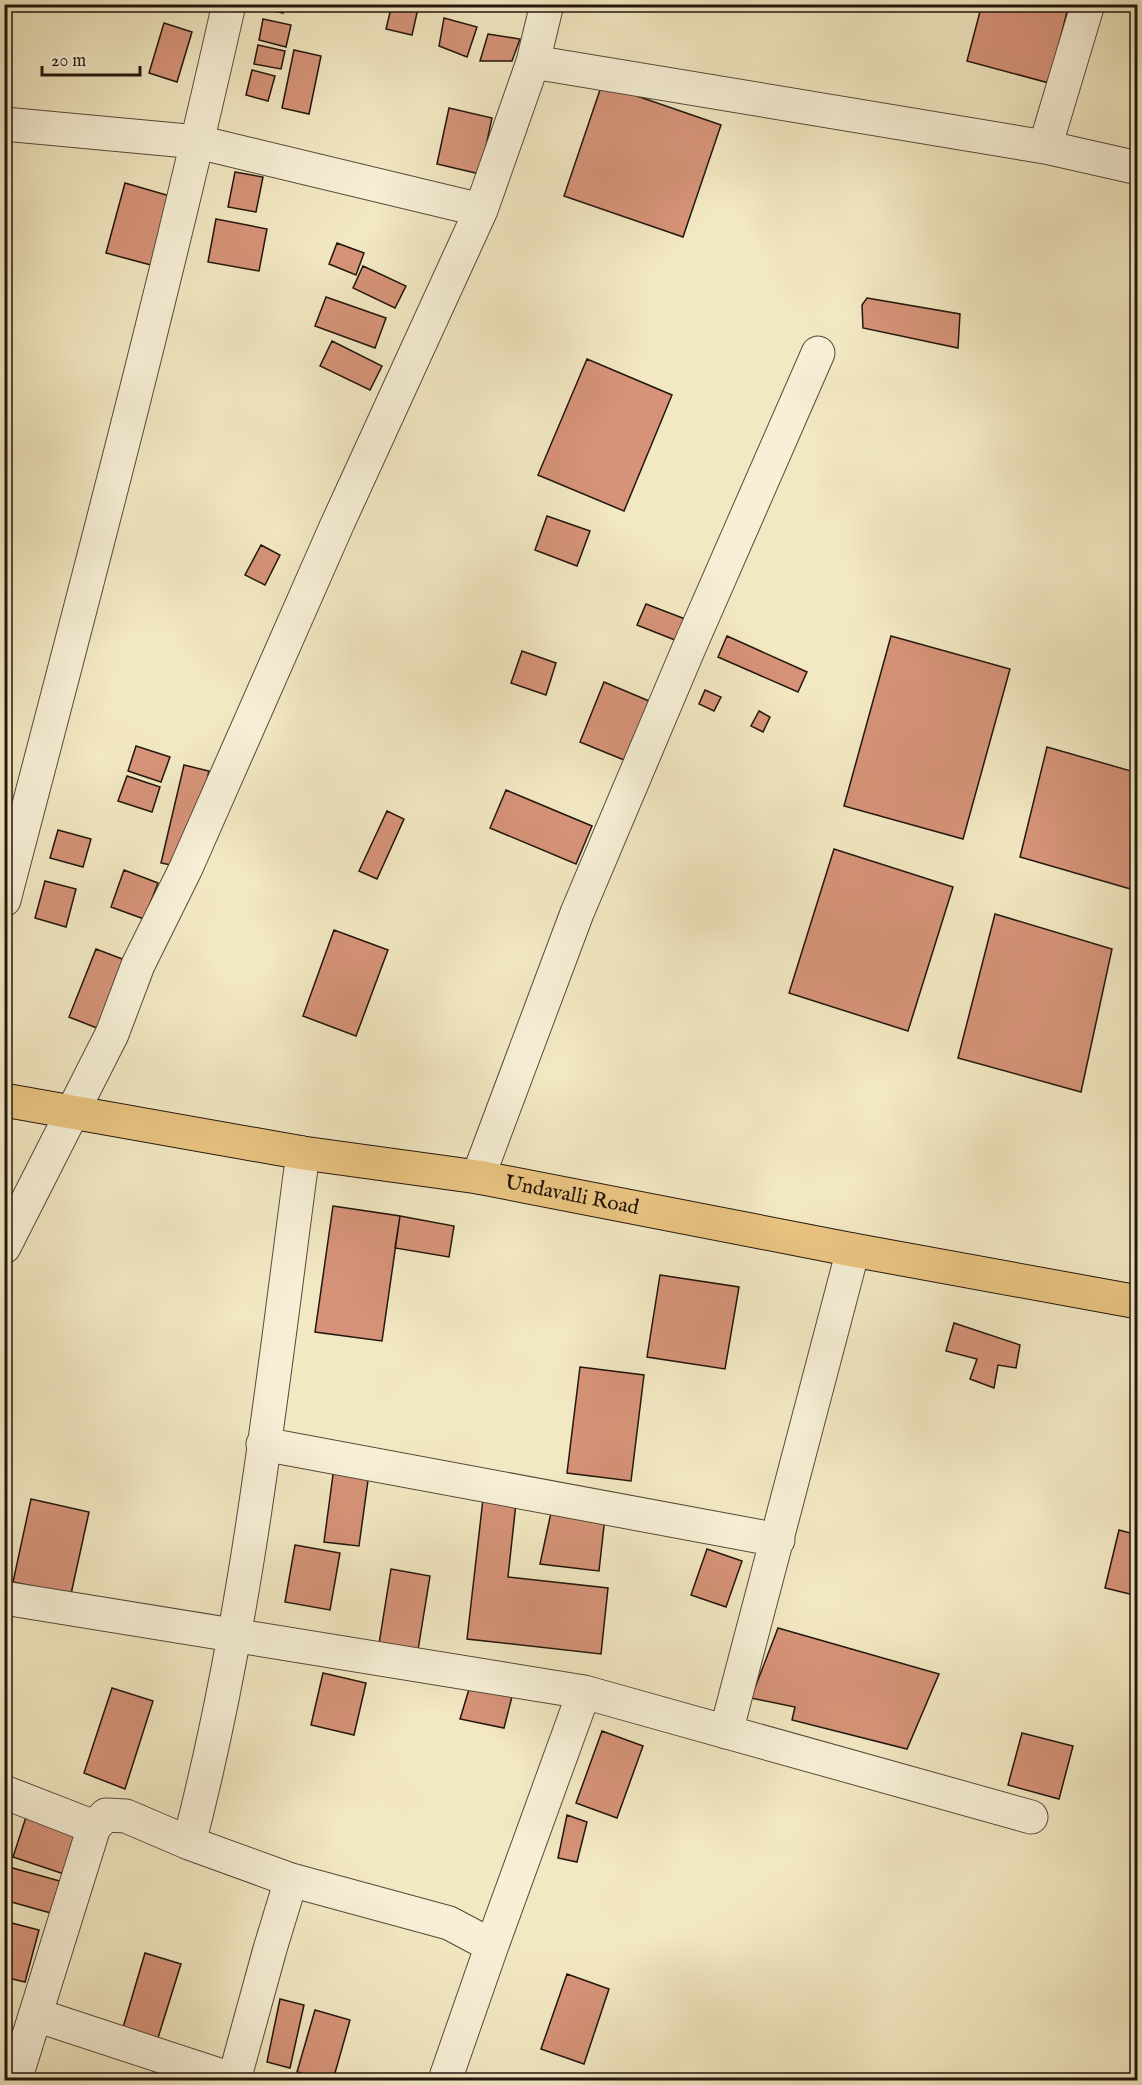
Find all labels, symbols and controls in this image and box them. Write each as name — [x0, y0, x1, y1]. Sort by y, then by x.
scale bar — [42, 39, 140, 77]
text: 20 m — [51, 50, 86, 73]
street label: Undavalli Road — [503, 1169, 642, 1222]

